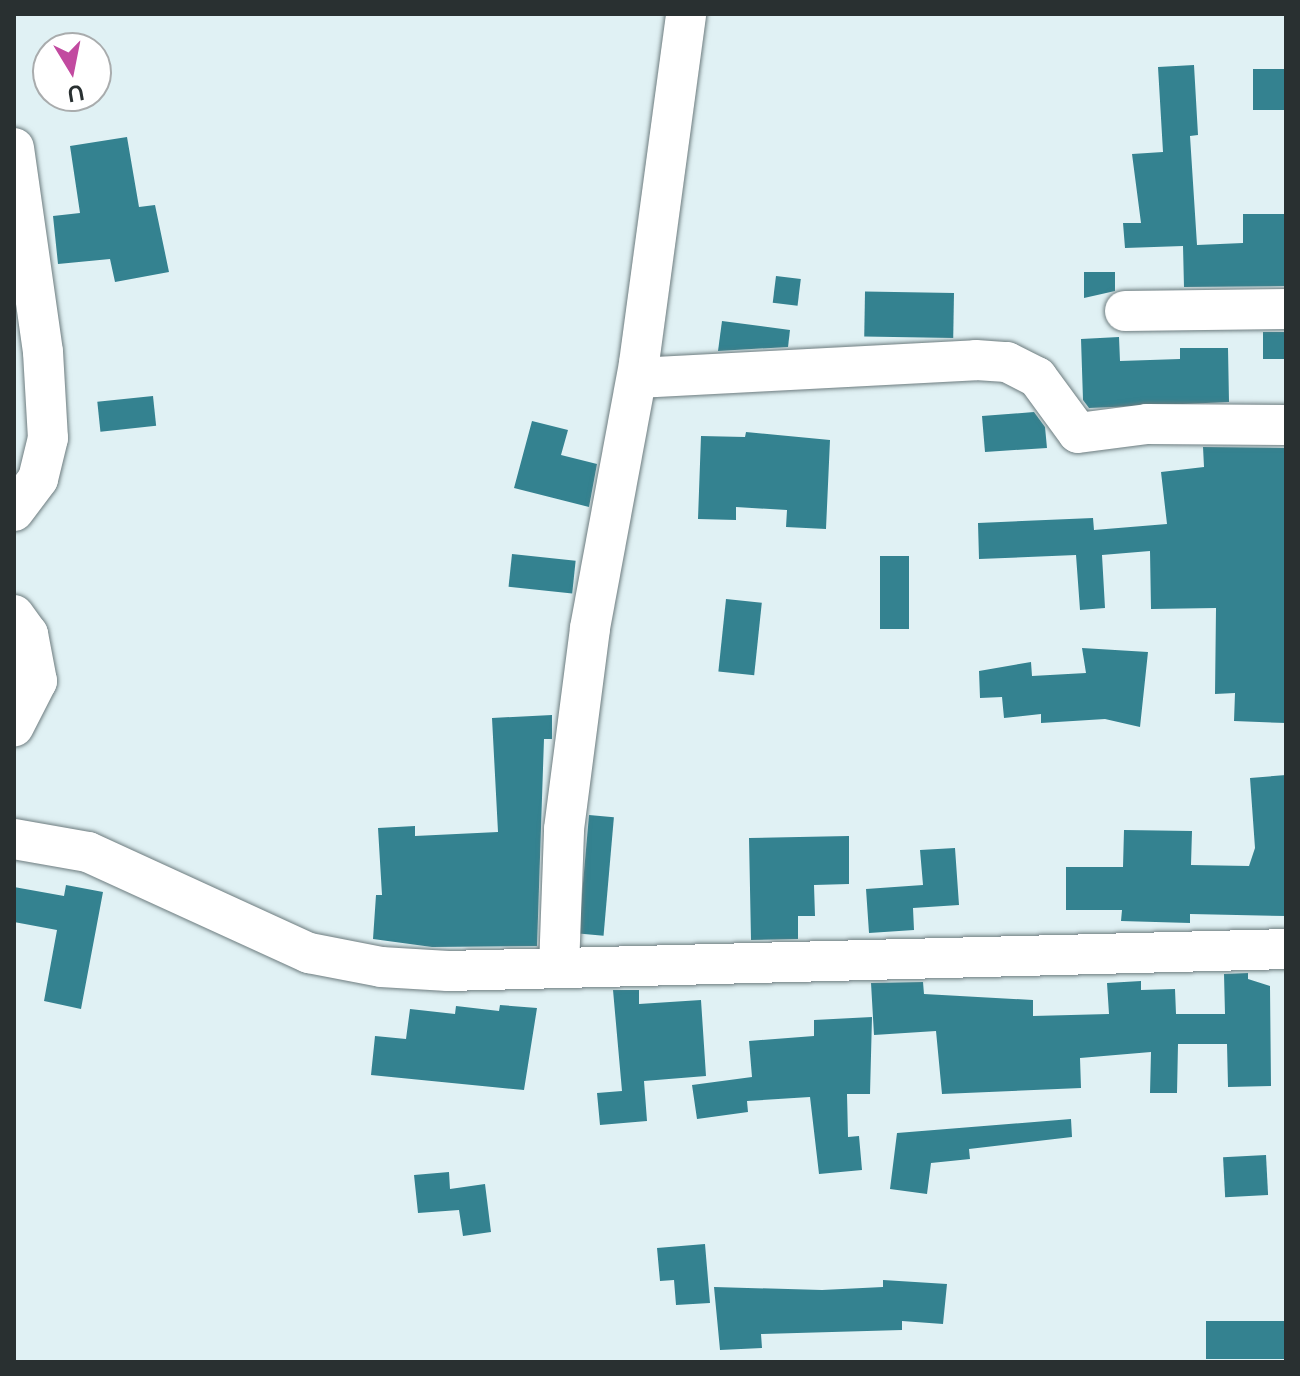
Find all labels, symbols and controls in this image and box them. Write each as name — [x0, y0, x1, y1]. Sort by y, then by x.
north arrow — [32, 32, 112, 112]
text: U — [65, 79, 86, 108]

